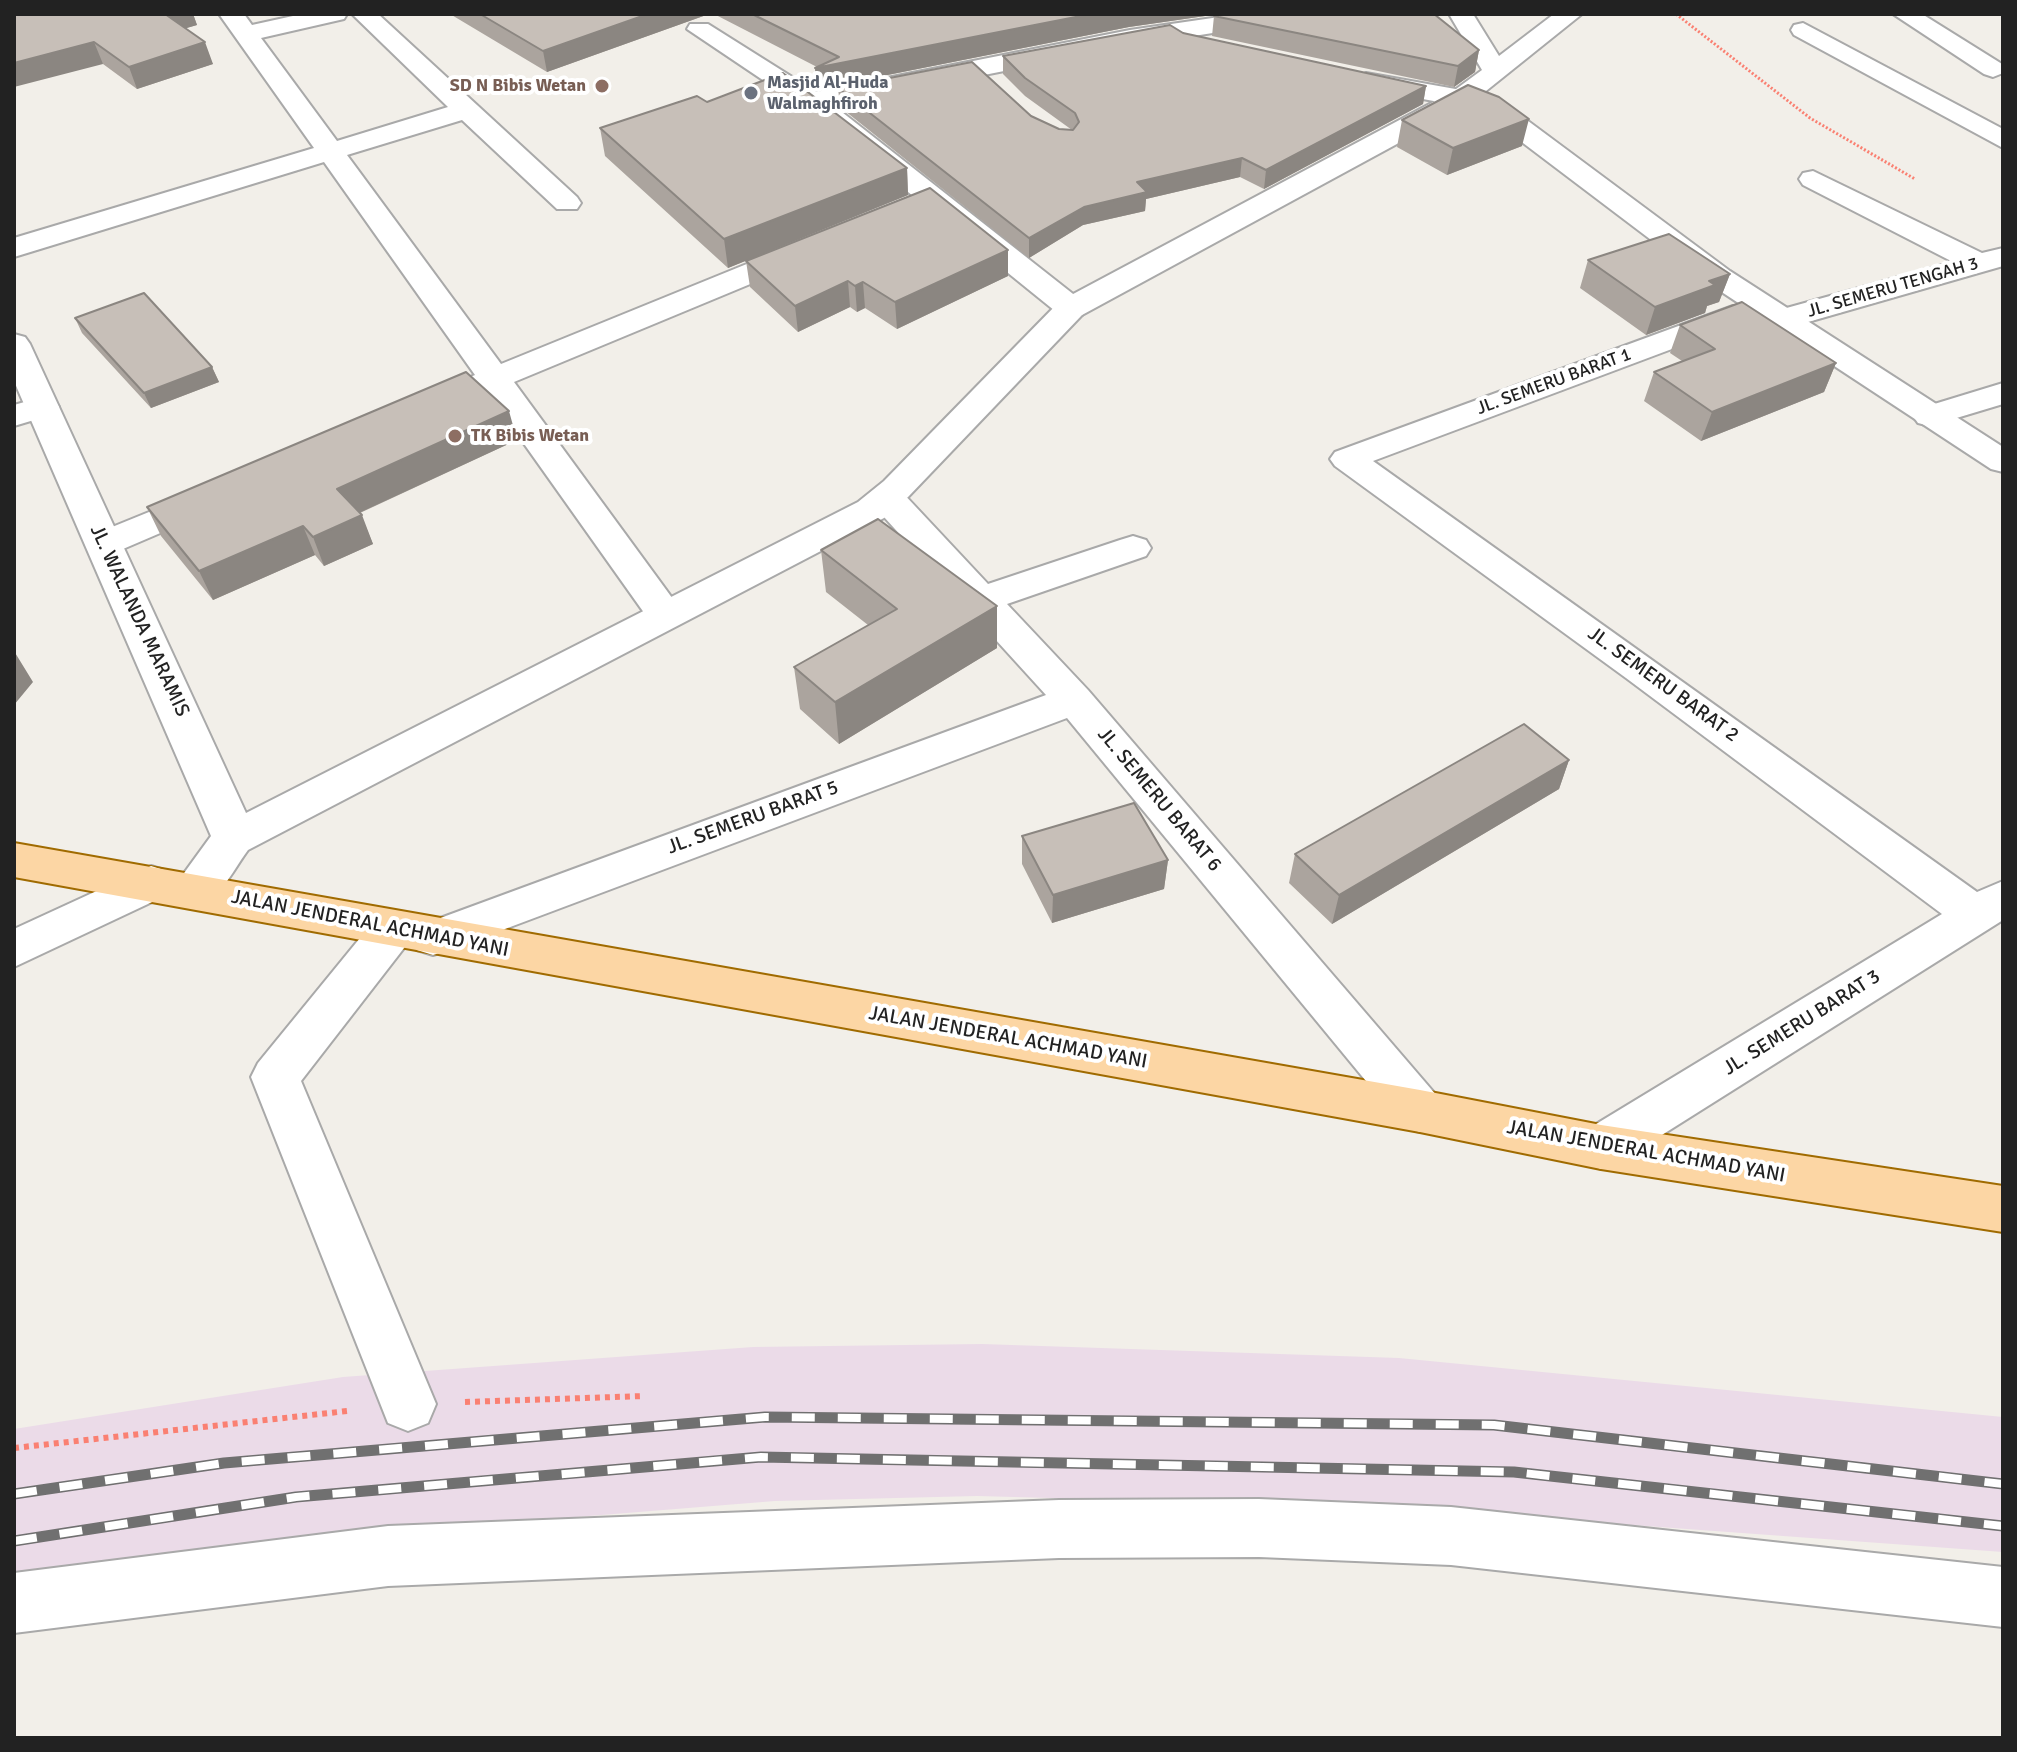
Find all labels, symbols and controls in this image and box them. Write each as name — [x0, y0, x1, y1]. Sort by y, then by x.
place label: Masjid Al-Huda Walmaghfiroh — [767, 72, 888, 114]
place label: SD N Bibis Wetan — [450, 75, 586, 97]
marker: SD N Bibis Wetan — [593, 77, 611, 95]
marker: Masjid Al-Huda Walmaghfiroh — [742, 84, 760, 102]
street label: JL. SEMERU TENGAH 3 — [1805, 253, 1981, 323]
street label: JL. SEMERU BARAT 1 — [1474, 344, 1634, 420]
place label: TK Bibis Wetan — [471, 425, 589, 447]
marker: TK Bibis Wetan — [446, 427, 464, 445]
street label: JL. WALANDA MARAMIS — [84, 521, 194, 721]
street label: JL. SEMERU BARAT 2 — [1583, 622, 1743, 748]
street label: JL. SEMERU BARAT 6 — [1092, 723, 1226, 877]
street label: JL. SEMERU BARAT 5 — [664, 776, 842, 860]
street label: JALAN JENDERAL ACHMAD YANI — [229, 885, 511, 963]
street label: JL. SEMERU BARAT 3 — [1719, 965, 1885, 1081]
street label: JALAN JENDERAL ACHMAD YANI — [867, 1002, 1149, 1074]
street label: JALAN JENDERAL ACHMAD YANI — [1505, 1116, 1787, 1188]

